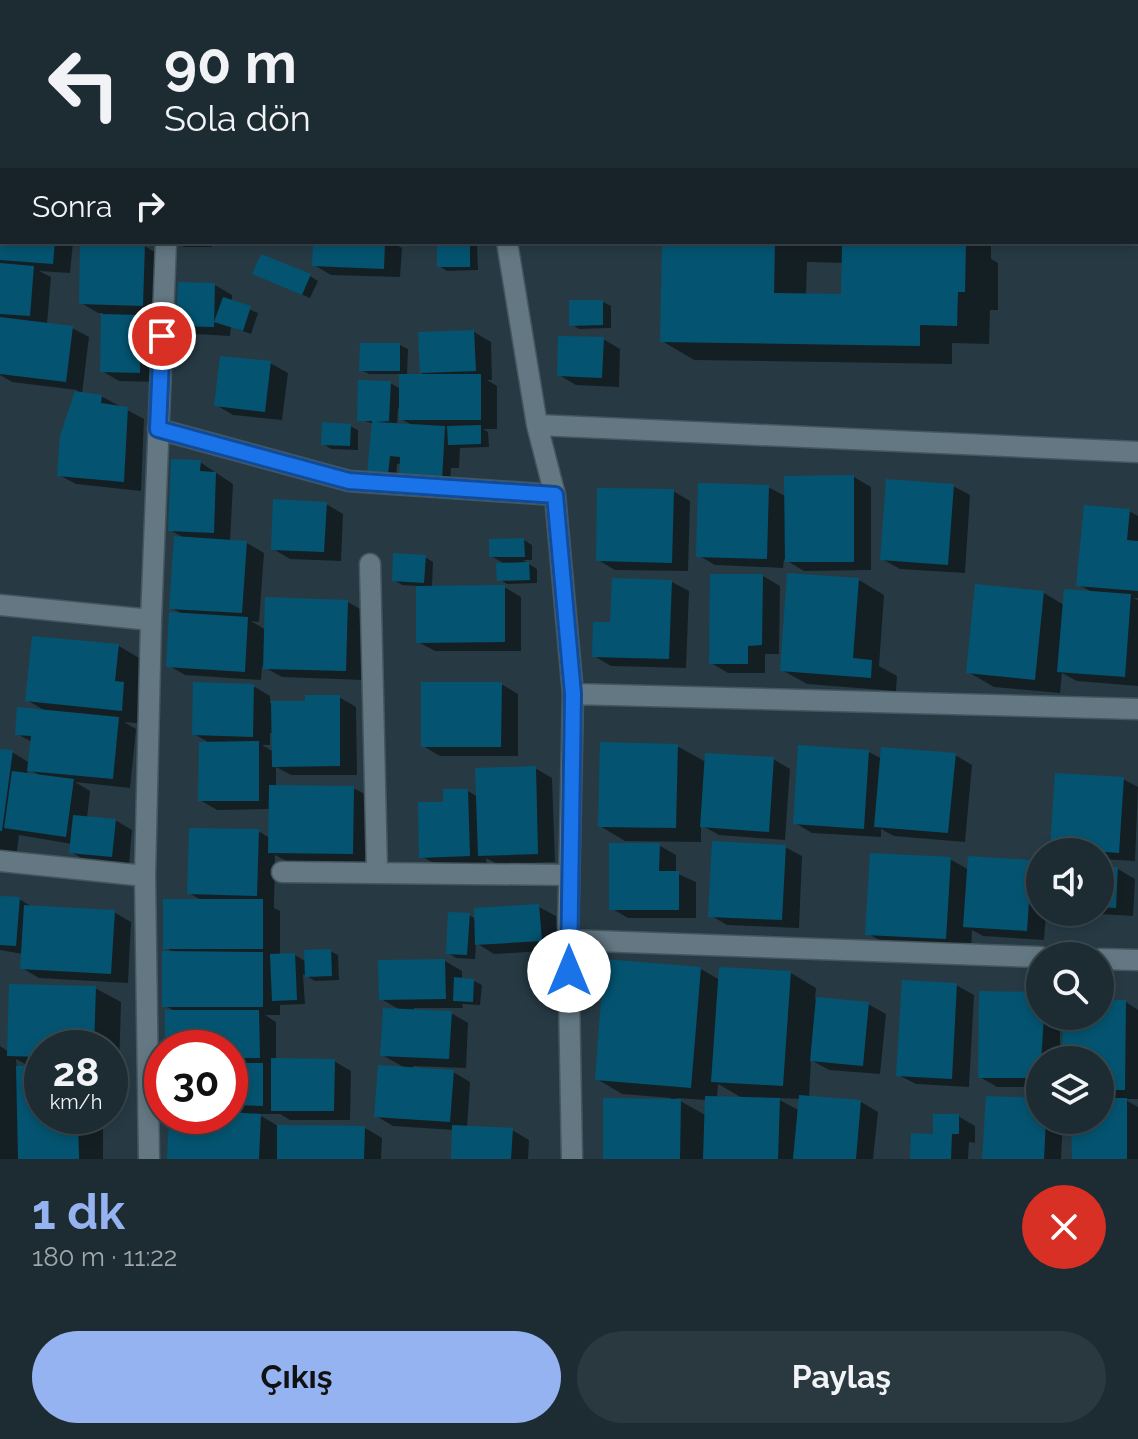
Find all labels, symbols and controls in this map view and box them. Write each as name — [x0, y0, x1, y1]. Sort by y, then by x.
text: 90 m — [164, 30, 297, 96]
icon: left — [32, 32, 136, 136]
text: Sola dön — [164, 97, 311, 139]
icon: right — [128, 184, 172, 228]
text: Sonra — [32, 189, 112, 224]
pin — [128, 302, 196, 370]
icon: arrive — [140, 314, 184, 358]
map controls — [1026, 838, 1114, 1134]
button: sound — [1026, 838, 1114, 926]
position arrow — [527, 929, 611, 1013]
button: search — [1026, 942, 1114, 1030]
speed limit sign: 30 — [144, 1030, 248, 1134]
button: layers — [1026, 1046, 1114, 1134]
text: 28 — [53, 1048, 99, 1095]
text: km/h — [50, 1090, 102, 1114]
text: 1 dk — [32, 1184, 125, 1240]
button: close — [1022, 1185, 1106, 1269]
text: 180 m · 11:22 — [32, 1242, 177, 1272]
button: Çıkış — [32, 1331, 561, 1423]
button: Paylaş — [577, 1331, 1106, 1423]

